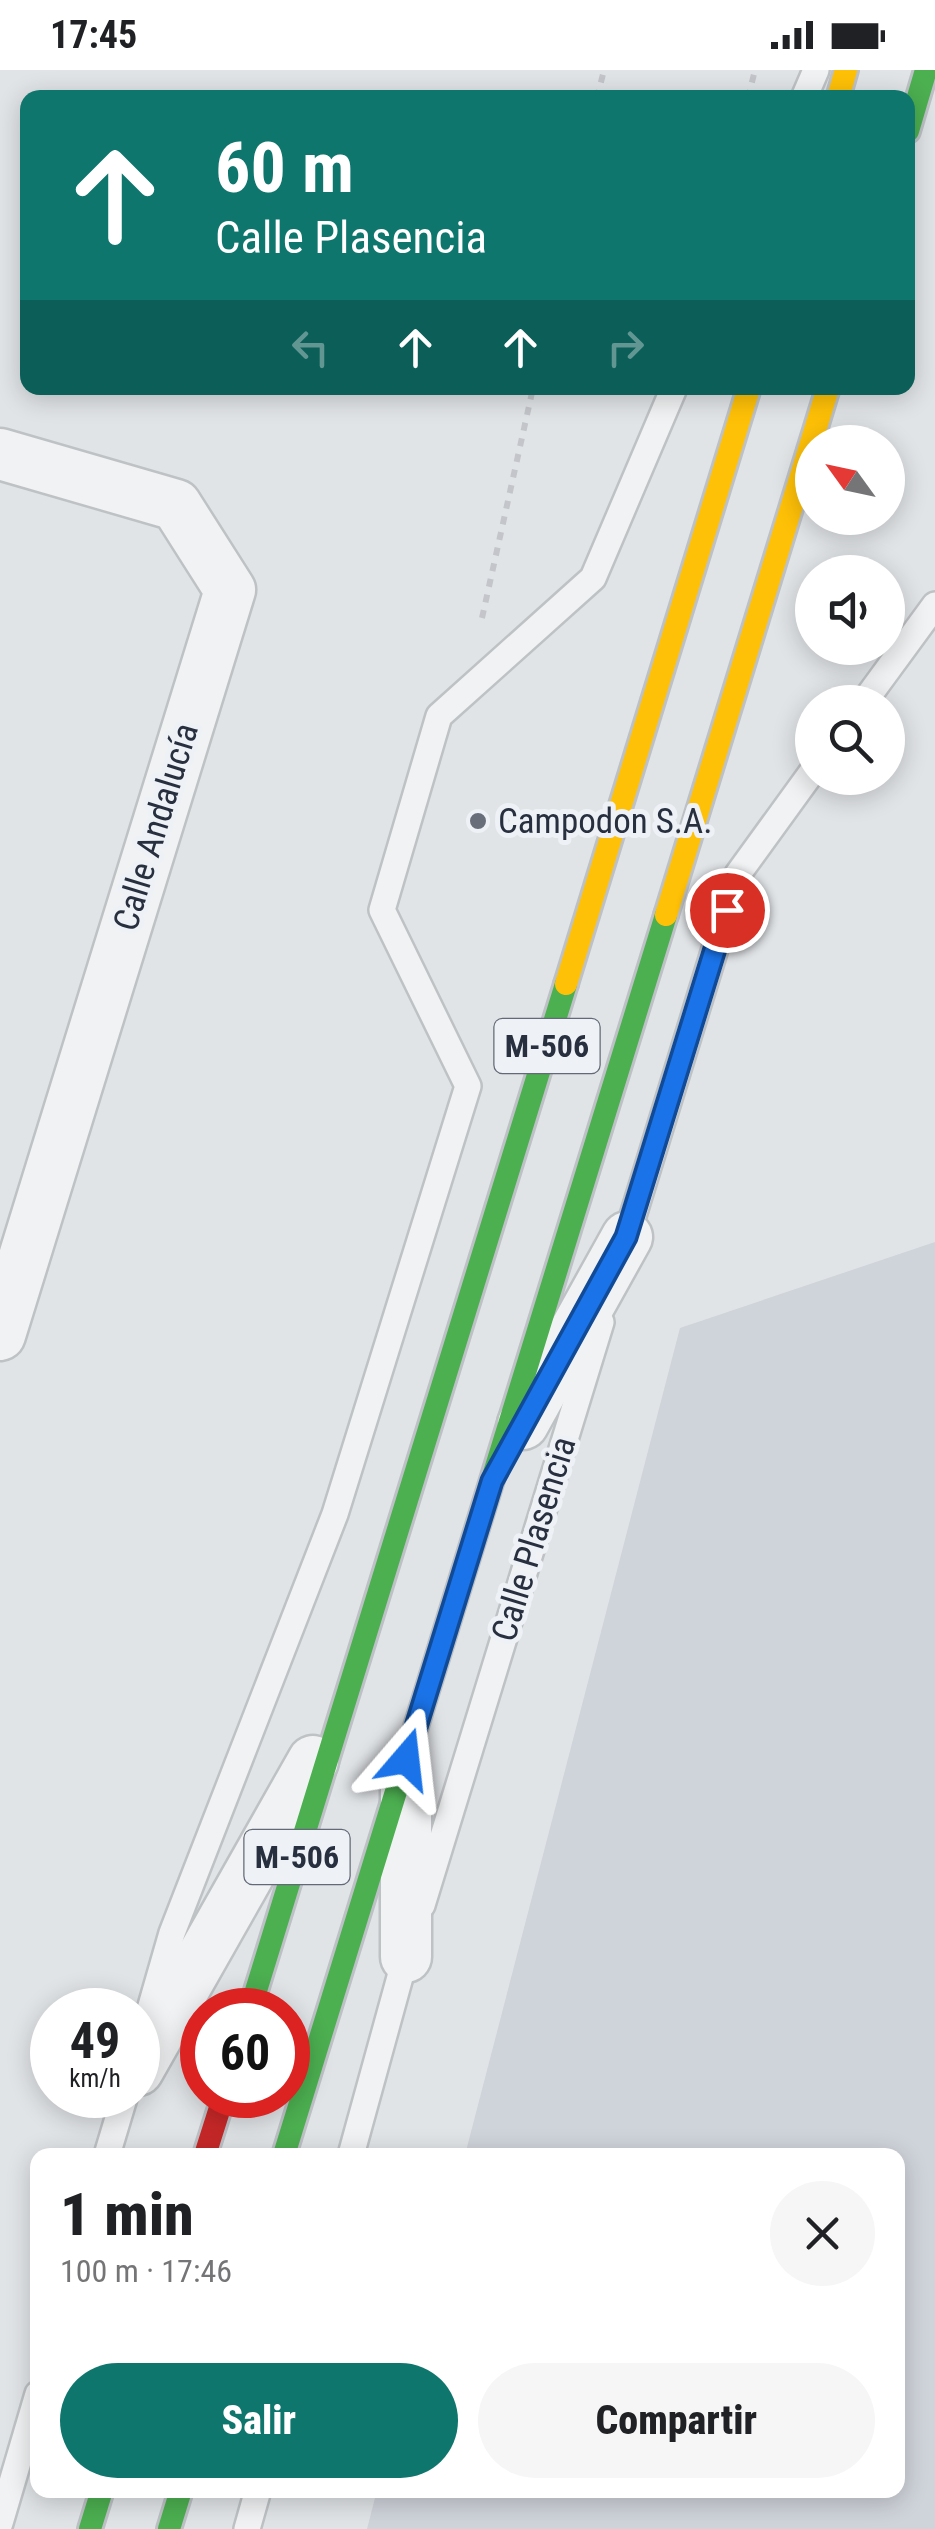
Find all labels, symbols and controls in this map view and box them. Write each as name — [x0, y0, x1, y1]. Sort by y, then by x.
text: 17:45 — [50, 13, 137, 57]
text: 60 m — [215, 127, 354, 209]
icon: ahead — [50, 130, 180, 260]
text: Calle Plasencia — [215, 211, 487, 264]
icon: left — [283, 320, 338, 375]
icon: ahead — [388, 320, 443, 375]
icon: ahead — [493, 320, 548, 375]
icon: right — [598, 320, 653, 375]
north arrow — [795, 425, 905, 535]
map controls — [795, 425, 905, 795]
button: sound — [795, 555, 905, 665]
button: search — [795, 685, 905, 795]
street label: Calle Andalucía — [105, 718, 207, 936]
place label: Campodon S.A. — [498, 801, 713, 842]
marker: Campodon S.A. — [467, 810, 489, 832]
pin — [685, 868, 770, 953]
icon: arrive — [700, 883, 755, 938]
road number: M-506 — [494, 1019, 600, 1073]
street label: Calle Plasencia — [483, 1432, 585, 1646]
position arrow — [354, 1707, 458, 1811]
road number: M-506 — [244, 1830, 350, 1884]
speed limit sign: 60 — [180, 1988, 310, 2118]
text: 49 — [70, 2012, 120, 2070]
text: km/h — [69, 2064, 121, 2093]
text: 1 min — [60, 2179, 194, 2250]
button: close — [770, 2181, 875, 2286]
text: 100 m · 17:46 — [60, 2252, 232, 2290]
button: Salir — [60, 2363, 458, 2478]
button: Compartir — [478, 2363, 875, 2478]

